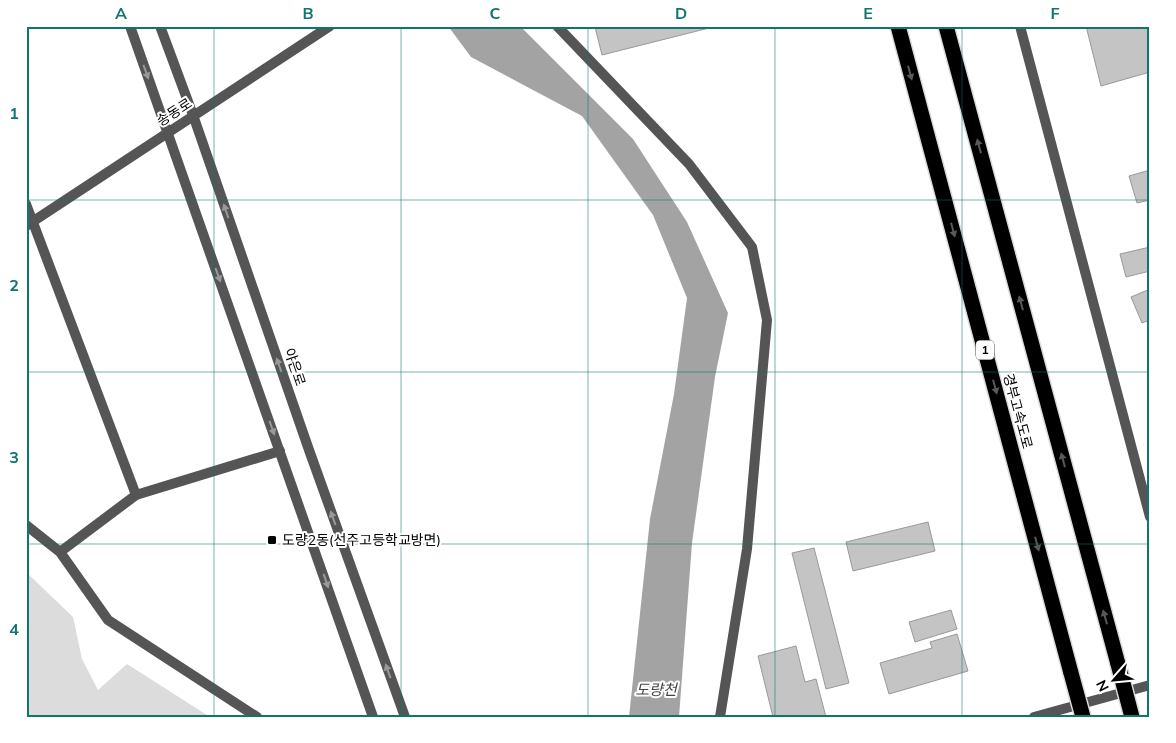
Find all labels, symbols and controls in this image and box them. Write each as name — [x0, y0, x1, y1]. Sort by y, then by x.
text: A — [115, 3, 127, 23]
text: B — [302, 3, 314, 23]
text: C — [490, 3, 501, 23]
text: D — [675, 3, 687, 23]
text: E — [863, 3, 873, 23]
text: F — [1050, 3, 1060, 23]
one-way arrow — [142, 65, 150, 80]
one-way arrow — [907, 66, 915, 81]
street label: 송동로 — [153, 94, 195, 130]
text: 1 — [9, 103, 19, 123]
one-way arrow — [974, 138, 982, 153]
one-way arrow — [222, 203, 230, 218]
one-way arrow — [949, 223, 957, 238]
one-way arrow — [214, 268, 222, 283]
text: 2 — [9, 275, 19, 295]
one-way arrow — [1016, 295, 1024, 310]
road number: 1 — [976, 340, 994, 360]
street label: 야은로 — [280, 346, 310, 388]
one-way arrow — [275, 357, 283, 372]
street label: 경부고속도로 — [999, 371, 1037, 451]
one-way arrow — [991, 380, 999, 395]
one-way arrow — [268, 421, 276, 436]
text: 3 — [9, 447, 19, 467]
one-way arrow — [1059, 452, 1067, 467]
one-way arrow — [329, 510, 337, 525]
place label: 도량2동(선주고등학교방면) — [282, 531, 441, 549]
marker: 도량2동(선주고등학교방면) — [266, 534, 278, 546]
one-way arrow — [1033, 537, 1041, 552]
one-way arrow — [323, 574, 330, 589]
one-way arrow — [1101, 609, 1109, 624]
text: 4 — [9, 619, 19, 639]
north arrow — [1088, 656, 1138, 706]
one-way arrow — [384, 663, 392, 678]
text: N — [1092, 677, 1113, 695]
water label: 도량천 — [635, 680, 679, 699]

